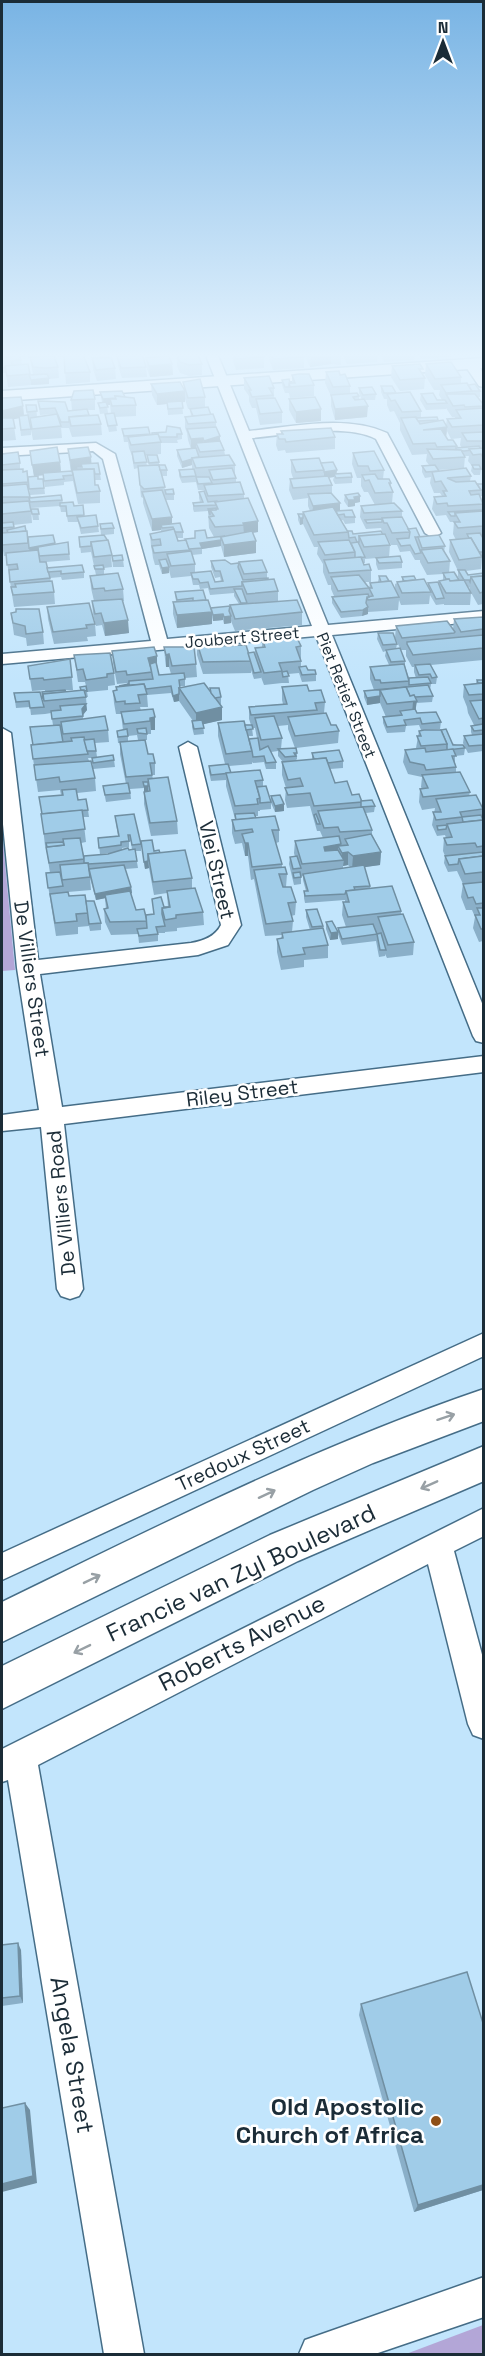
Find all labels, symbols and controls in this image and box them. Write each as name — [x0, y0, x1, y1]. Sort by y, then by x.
north arrow — [413, 12, 473, 72]
text: N — [438, 17, 448, 38]
street label: Joubert Street — [184, 622, 300, 653]
street label: Piet Retief Street — [312, 629, 381, 761]
street label: Vlei Street — [193, 818, 241, 922]
street label: De Villiers Street — [8, 899, 56, 1059]
street label: Riley Street — [184, 1073, 300, 1113]
street label: De Villiers Road — [40, 1129, 82, 1277]
one-way arrow — [436, 1411, 455, 1422]
street label: Tredoux Street — [172, 1413, 314, 1497]
one-way arrow — [421, 1479, 439, 1491]
one-way arrow — [258, 1488, 276, 1500]
street label: Francie van Zyl Boulevard — [101, 1496, 381, 1649]
one-way arrow — [82, 1573, 100, 1585]
street label: Roberts Avenue — [153, 1587, 330, 1698]
one-way arrow — [73, 1643, 91, 1655]
street label: Angela Street — [43, 1974, 102, 2136]
place label: Old Apostolic Church of Africa — [236, 2091, 424, 2150]
marker: Old Apostolic Church of Africa — [429, 2114, 443, 2128]

